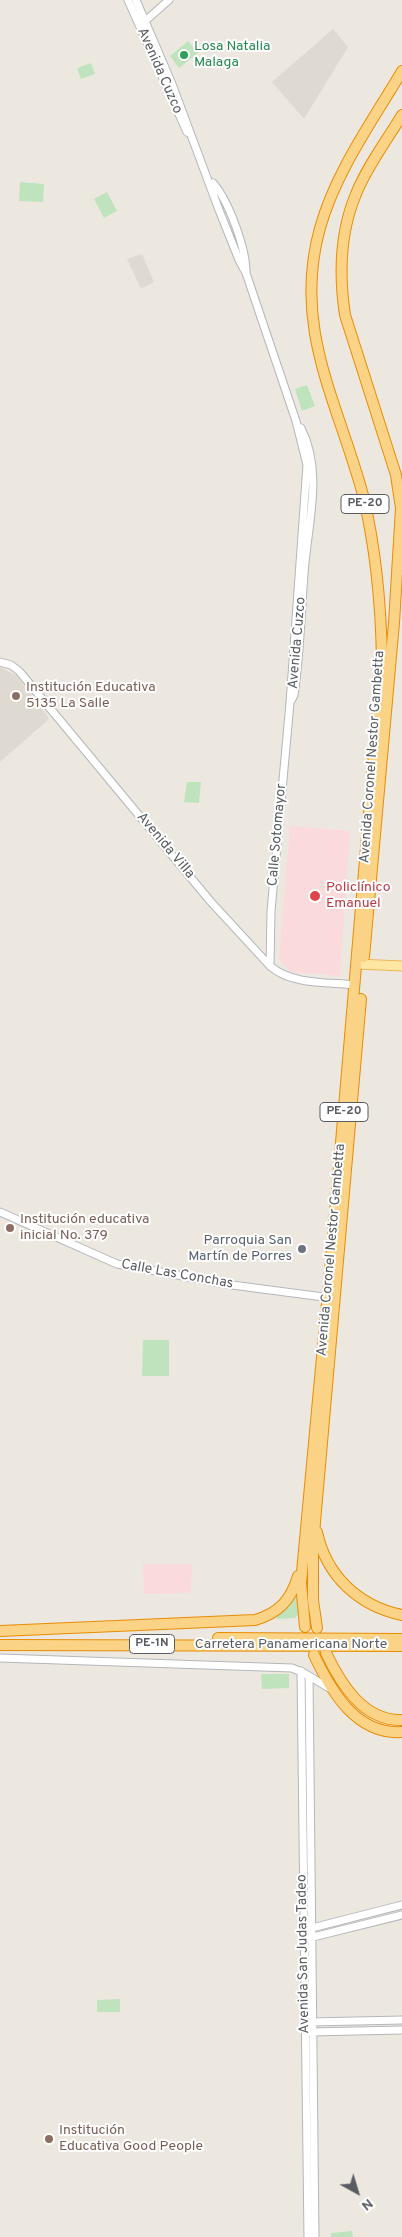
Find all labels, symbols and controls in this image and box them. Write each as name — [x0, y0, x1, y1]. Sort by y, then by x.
street label: Avenida Cuzco — [133, 25, 185, 117]
place label: Losa Natalia Malaga — [194, 39, 270, 72]
marker: Losa Natalia Malaga — [178, 49, 190, 61]
road number: PE-20 — [341, 494, 389, 514]
street label: Avenida Cuzco — [286, 596, 310, 690]
street label: Avenida Coronel Nestor Gambetta — [357, 650, 389, 864]
place label: Institución Educativa 5135 La Salle — [26, 680, 156, 712]
marker: Institución Educativa 5135 La Salle — [10, 690, 22, 702]
street label: Calle Sotomayor — [265, 783, 291, 887]
street label: Avenida Villa — [133, 810, 197, 882]
place label: Policlínico Emanuel — [326, 880, 390, 912]
marker: Policlínico Emanuel — [308, 889, 322, 903]
road number: PE-20 — [320, 1102, 368, 1122]
street label: Avenida Coronel Nestor Gambetta — [314, 1143, 350, 1357]
place label: Institución educativa inicial No. 379 — [20, 1212, 149, 1244]
marker: Institución educativa inicial No. 379 — [4, 1222, 16, 1234]
place label: Parroquia San Martín de Porres — [188, 1233, 292, 1266]
marker: Parroquia San Martín de Porres — [296, 1243, 308, 1255]
street label: Calle Las Conchas — [120, 1257, 234, 1293]
road number: PE-1N — [130, 1635, 174, 1654]
street label: Carretera Panamericana Norte — [195, 1637, 387, 1653]
street label: Avenida San Judas Tadeo — [294, 1874, 314, 2034]
place label: Institución Educativa Good People — [59, 2123, 203, 2156]
marker: Institución Educativa Good People — [43, 2133, 55, 2145]
north arrow — [332, 2167, 382, 2217]
text: N — [357, 2194, 376, 2214]

